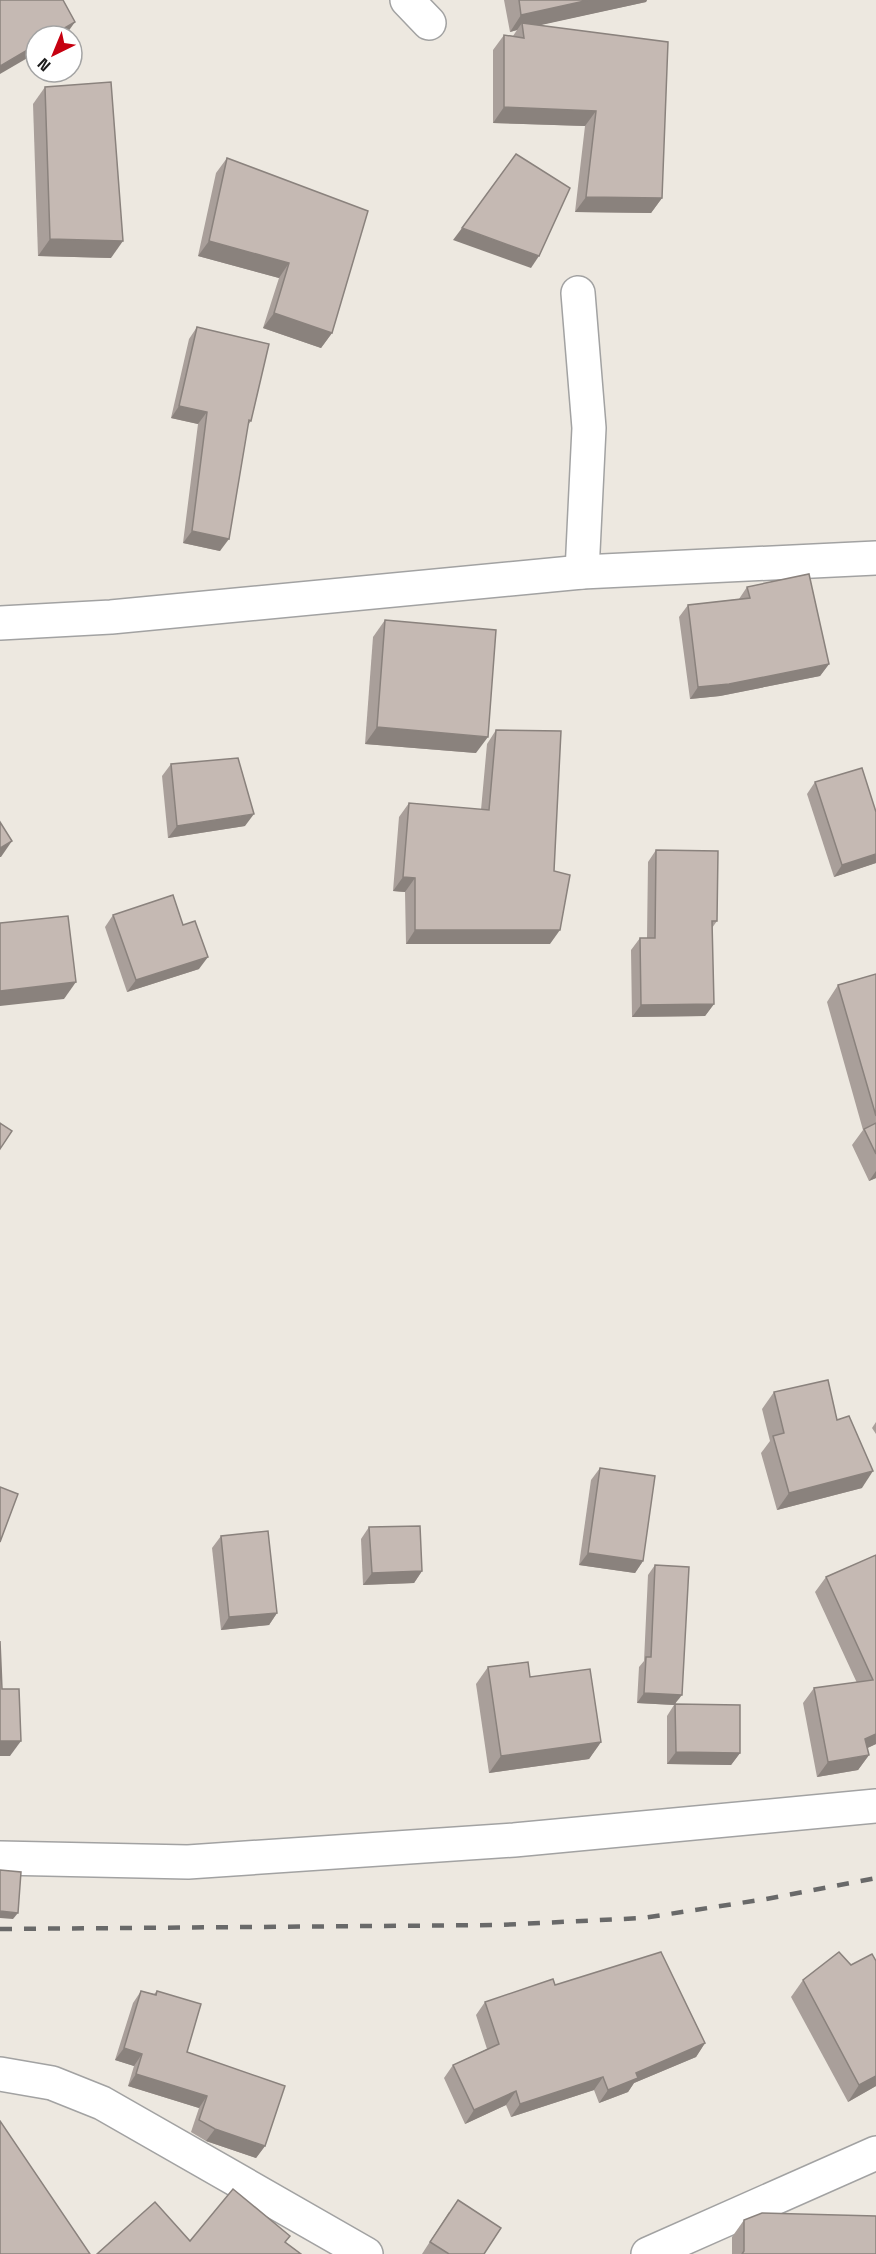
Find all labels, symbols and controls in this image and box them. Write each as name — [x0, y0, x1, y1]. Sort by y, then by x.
north arrow — [24, 24, 84, 84]
text: N — [33, 53, 55, 76]

